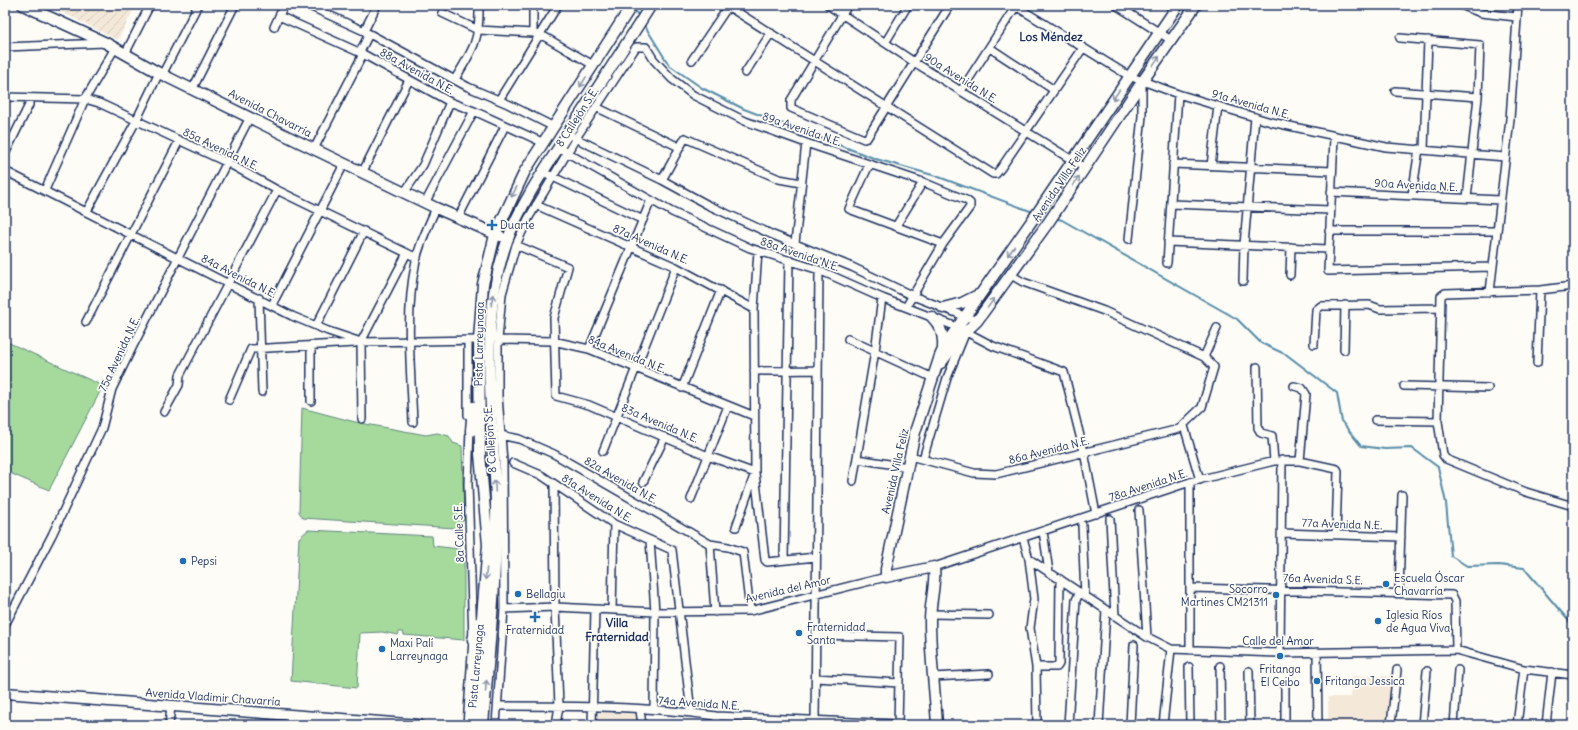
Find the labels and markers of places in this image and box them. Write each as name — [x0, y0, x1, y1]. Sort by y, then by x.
place label: Duarte — [500, 218, 535, 232]
marker: Duarte — [487, 220, 497, 230]
place label: Pepsi — [191, 554, 217, 568]
marker: Pepsi — [178, 556, 188, 566]
place label: Escuela Óscar Chavarría — [1394, 570, 1465, 598]
marker: Escuela Óscar Chavarría — [1381, 579, 1391, 589]
place label: Socorro Martines CM21311 — [1181, 582, 1268, 609]
place label: Bellagiu — [526, 587, 566, 601]
marker: Bellagiu — [513, 589, 523, 599]
marker: Socorro Martines CM21311 — [1271, 590, 1281, 600]
place label: Iglesia Ríos de Agua Viva — [1386, 608, 1450, 635]
marker: Fraternidad — [530, 612, 540, 622]
marker: Iglesia Ríos de Agua Viva — [1373, 616, 1383, 626]
place label: Fraternidad Santa — [807, 620, 866, 647]
place label: Fraternidad — [506, 623, 565, 637]
marker: Fraternidad Santa — [794, 628, 804, 638]
place label: Maxi Palí Larreynaga — [390, 636, 448, 663]
marker: Maxi Palí Larreynaga — [377, 644, 387, 654]
marker: Fritanga El Ceibo — [1275, 651, 1285, 661]
place label: Fritanga El Ceibo — [1259, 662, 1301, 689]
place label: Fritanga Jessica — [1325, 674, 1405, 688]
marker: Fritanga Jessica — [1312, 676, 1322, 686]

